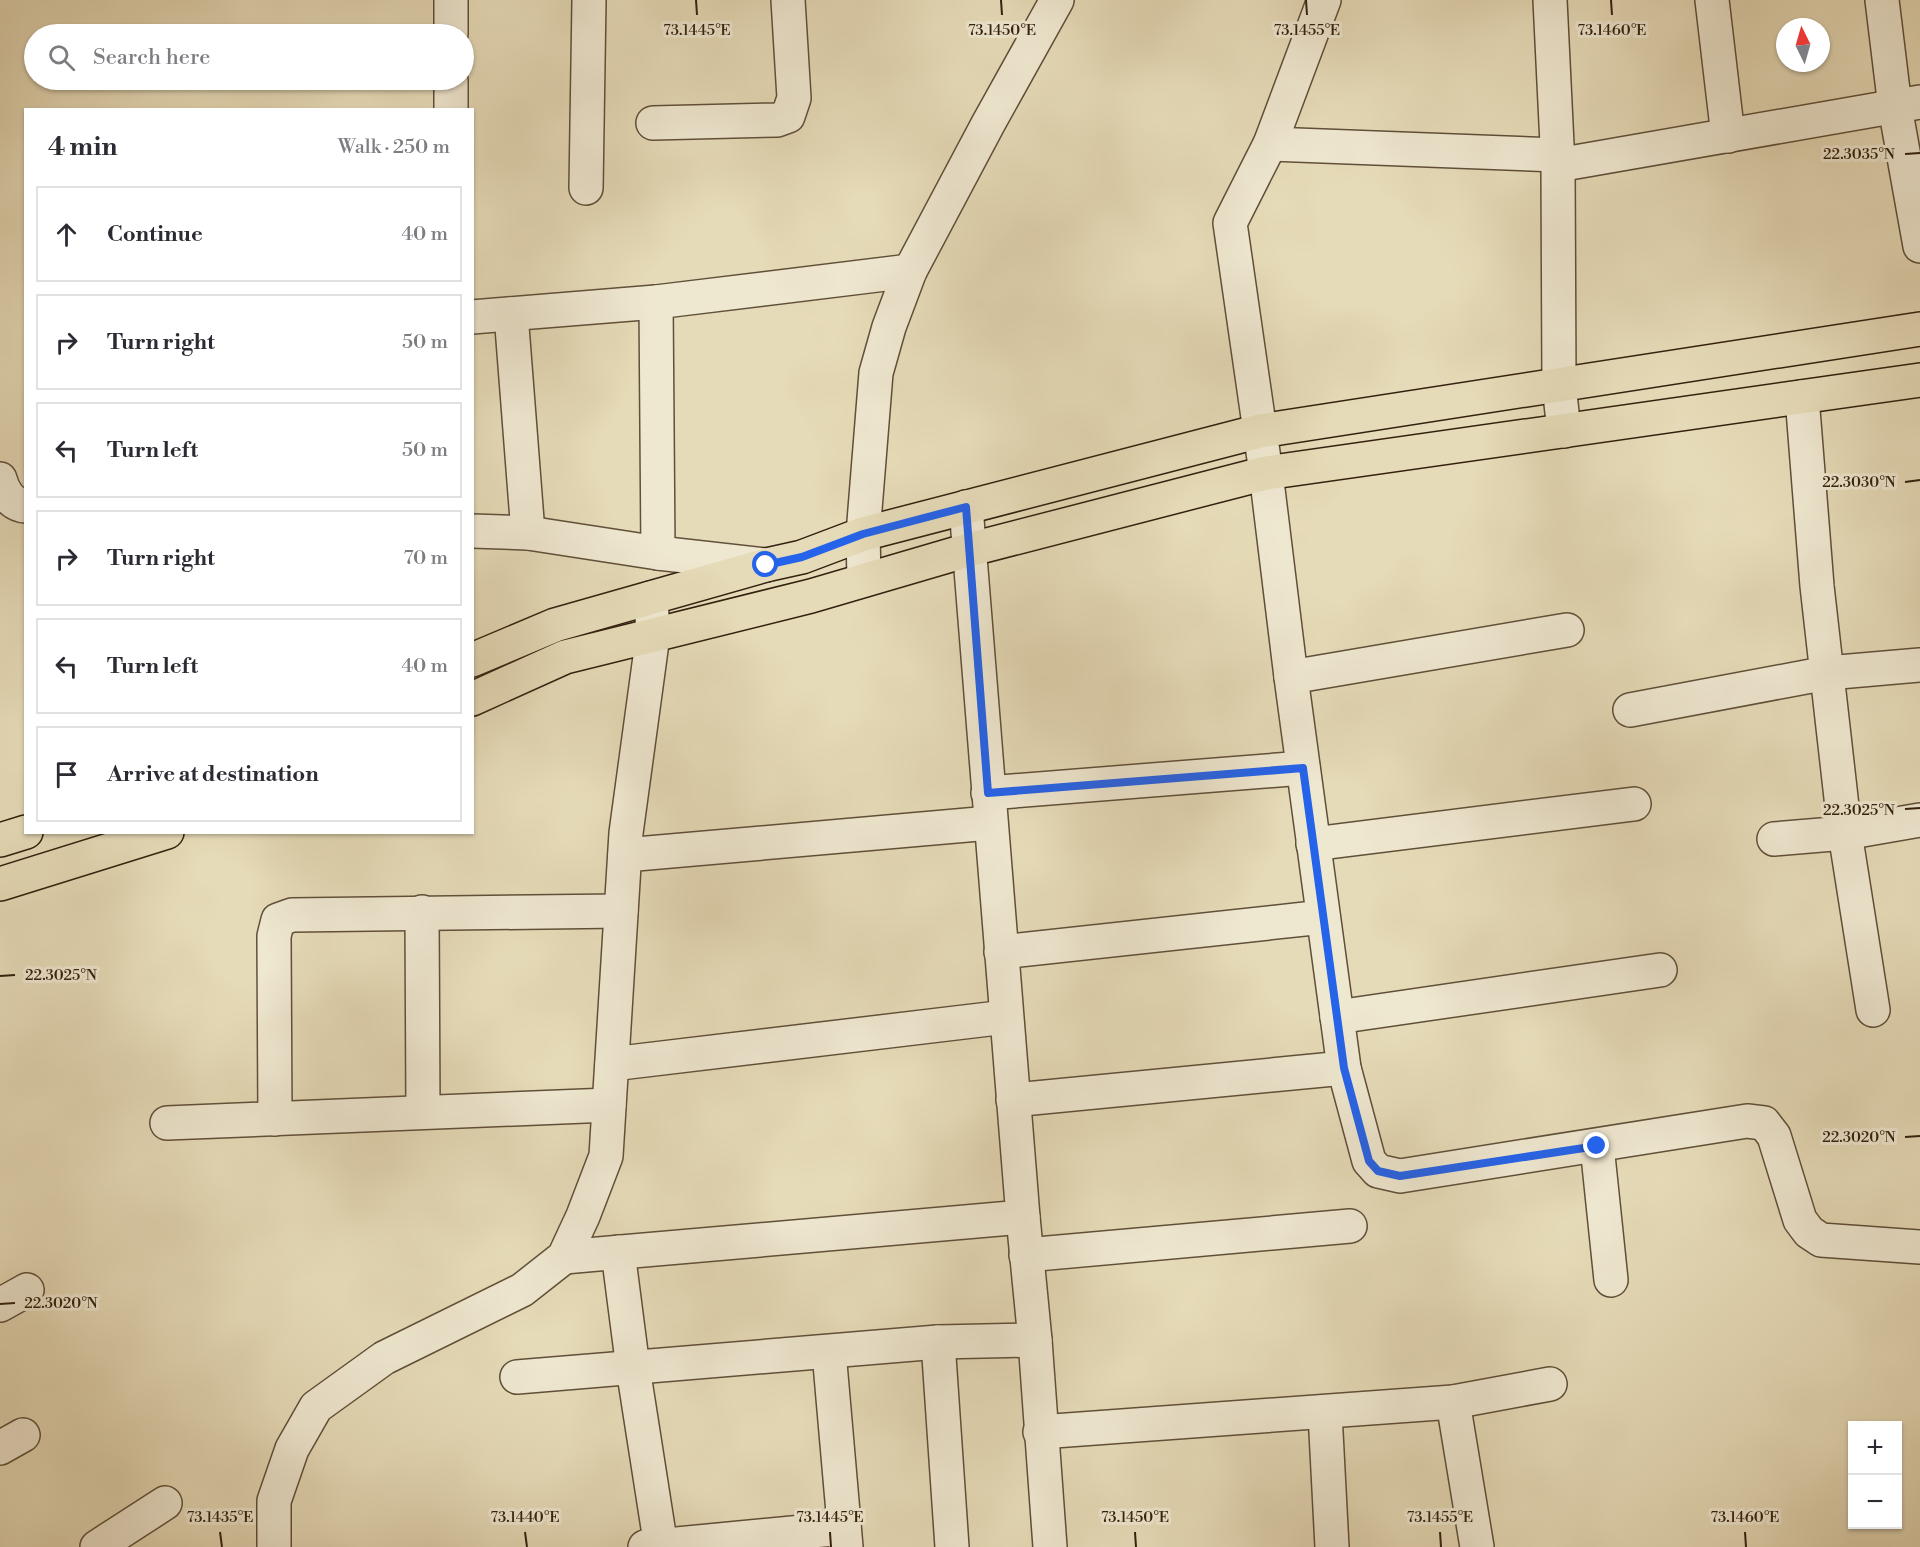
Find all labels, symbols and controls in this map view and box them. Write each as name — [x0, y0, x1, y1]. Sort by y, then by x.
north arrow — [1776, 18, 1830, 72]
text: 73.1445°E — [663, 21, 731, 40]
text: 73.1450°E — [968, 21, 1036, 40]
text: 73.1455°E — [1274, 21, 1340, 40]
text: 73.1460°E — [1578, 21, 1647, 40]
search box — [24, 24, 474, 90]
icon: search — [45, 41, 78, 74]
text: Search here — [93, 44, 210, 71]
text: 4 min — [48, 131, 118, 163]
text: Walk · 250 m — [338, 135, 450, 160]
text: 22.3035°N — [1823, 145, 1895, 164]
icon: ahead — [50, 218, 83, 251]
text: Continue — [107, 221, 203, 248]
text: 40 m — [401, 222, 448, 247]
icon: right — [50, 326, 83, 359]
text: Turn right — [107, 329, 215, 356]
text: 50 m — [402, 330, 448, 355]
icon: left — [50, 434, 83, 467]
text: Turn left — [107, 437, 198, 464]
text: 50 m — [402, 438, 448, 463]
text: 22.3030°N — [1822, 473, 1896, 492]
icon: right — [50, 542, 83, 575]
text: Turn right — [107, 545, 215, 572]
text: 70 m — [404, 546, 448, 571]
route start — [752, 551, 778, 577]
icon: left — [50, 650, 83, 683]
text: Turn left — [107, 653, 198, 680]
text: 40 m — [401, 654, 448, 679]
icon: arrive — [50, 758, 83, 791]
text: Arrive at destination — [107, 761, 319, 788]
text: 22.3025°N — [1823, 801, 1895, 820]
text: 22.3025°N — [25, 966, 97, 985]
text: 22.3020°N — [1822, 1128, 1896, 1147]
route end — [1583, 1132, 1609, 1158]
text: 22.3020°N — [24, 1294, 98, 1313]
map controls — [1848, 1421, 1902, 1529]
button: + — [1848, 1421, 1902, 1475]
button: − — [1848, 1475, 1902, 1529]
text: 73.1435°E — [187, 1508, 253, 1527]
text: 73.1440°E — [490, 1508, 560, 1527]
text: 73.1445°E — [796, 1508, 864, 1527]
text: 73.1450°E — [1101, 1508, 1169, 1527]
text: 73.1455°E — [1407, 1508, 1473, 1527]
text: 73.1460°E — [1711, 1508, 1780, 1527]

